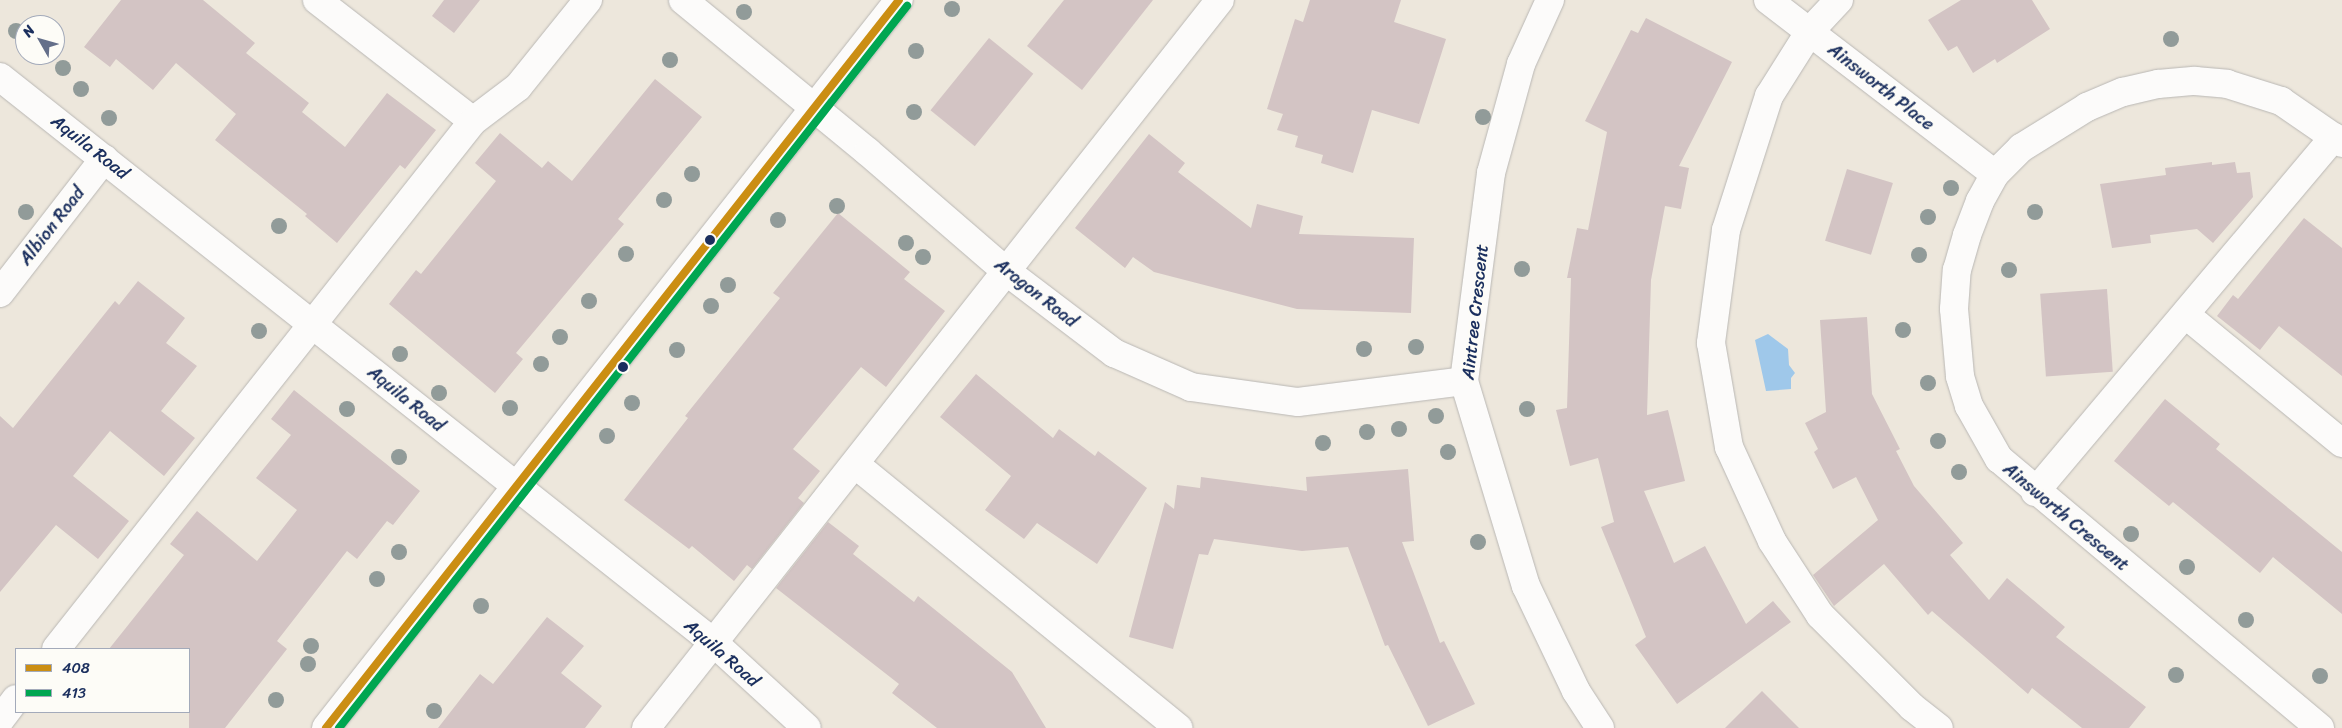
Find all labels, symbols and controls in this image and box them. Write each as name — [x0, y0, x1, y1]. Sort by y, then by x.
north arrow — [15, 15, 65, 65]
text: N — [16, 20, 41, 43]
street label: Ainsworth Place — [1824, 39, 1938, 135]
street label: Aquila Road — [47, 110, 133, 184]
street label: Albion Road — [15, 182, 89, 270]
unlabelled marker — [705, 235, 715, 245]
street label: Aintree Crescent — [1457, 243, 1493, 381]
street label: Aragon Road — [990, 254, 1082, 332]
street label: Aquila Road — [363, 361, 449, 437]
unlabelled marker — [618, 362, 628, 372]
street label: Ainsworth Crescent — [1999, 458, 2133, 576]
street label: Aquila Road — [680, 614, 764, 692]
legend — [15, 648, 190, 713]
text: 408 — [62, 655, 90, 681]
text: 413 — [62, 680, 86, 706]

